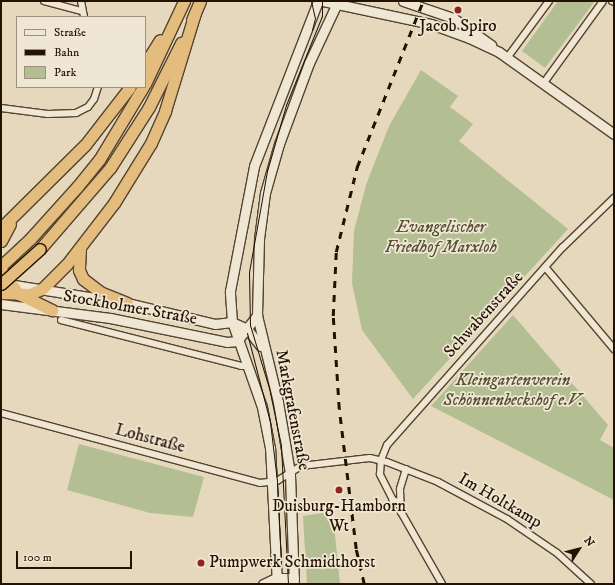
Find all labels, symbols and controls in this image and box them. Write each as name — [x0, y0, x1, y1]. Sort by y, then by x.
marker: Jacob Spiro — [453, 5, 463, 15]
legend — [16, 16, 146, 88]
place label: Jacob Spiro — [419, 17, 497, 37]
text: Straße — [54, 25, 86, 40]
text: Bahn — [54, 45, 79, 60]
text: Park — [54, 65, 76, 80]
park label: Evangelischer Friedhof Marxloh — [385, 218, 497, 258]
street label: Schwabenstraße — [440, 268, 528, 362]
street label: Stockholmer Straße — [62, 286, 198, 330]
street label: Markgrafenstraße — [270, 348, 314, 472]
park label: Kleingartenverein Schönnenbeckshof e.V. — [443, 371, 583, 411]
street label: Lohstraße — [113, 420, 187, 458]
street label: Im Holtkamp — [455, 469, 545, 533]
marker: Duisburg-Hamborn Wt — [334, 485, 344, 495]
place label: Duisburg-Hamborn Wt — [272, 497, 406, 537]
north arrow — [559, 529, 599, 569]
text: N — [580, 534, 597, 550]
scale bar — [18, 543, 134, 569]
text: 100 m — [23, 550, 52, 565]
place label: Pumpwerk Schmidthorst — [209, 553, 375, 573]
marker: Pumpwerk Schmidthorst — [196, 558, 206, 568]

